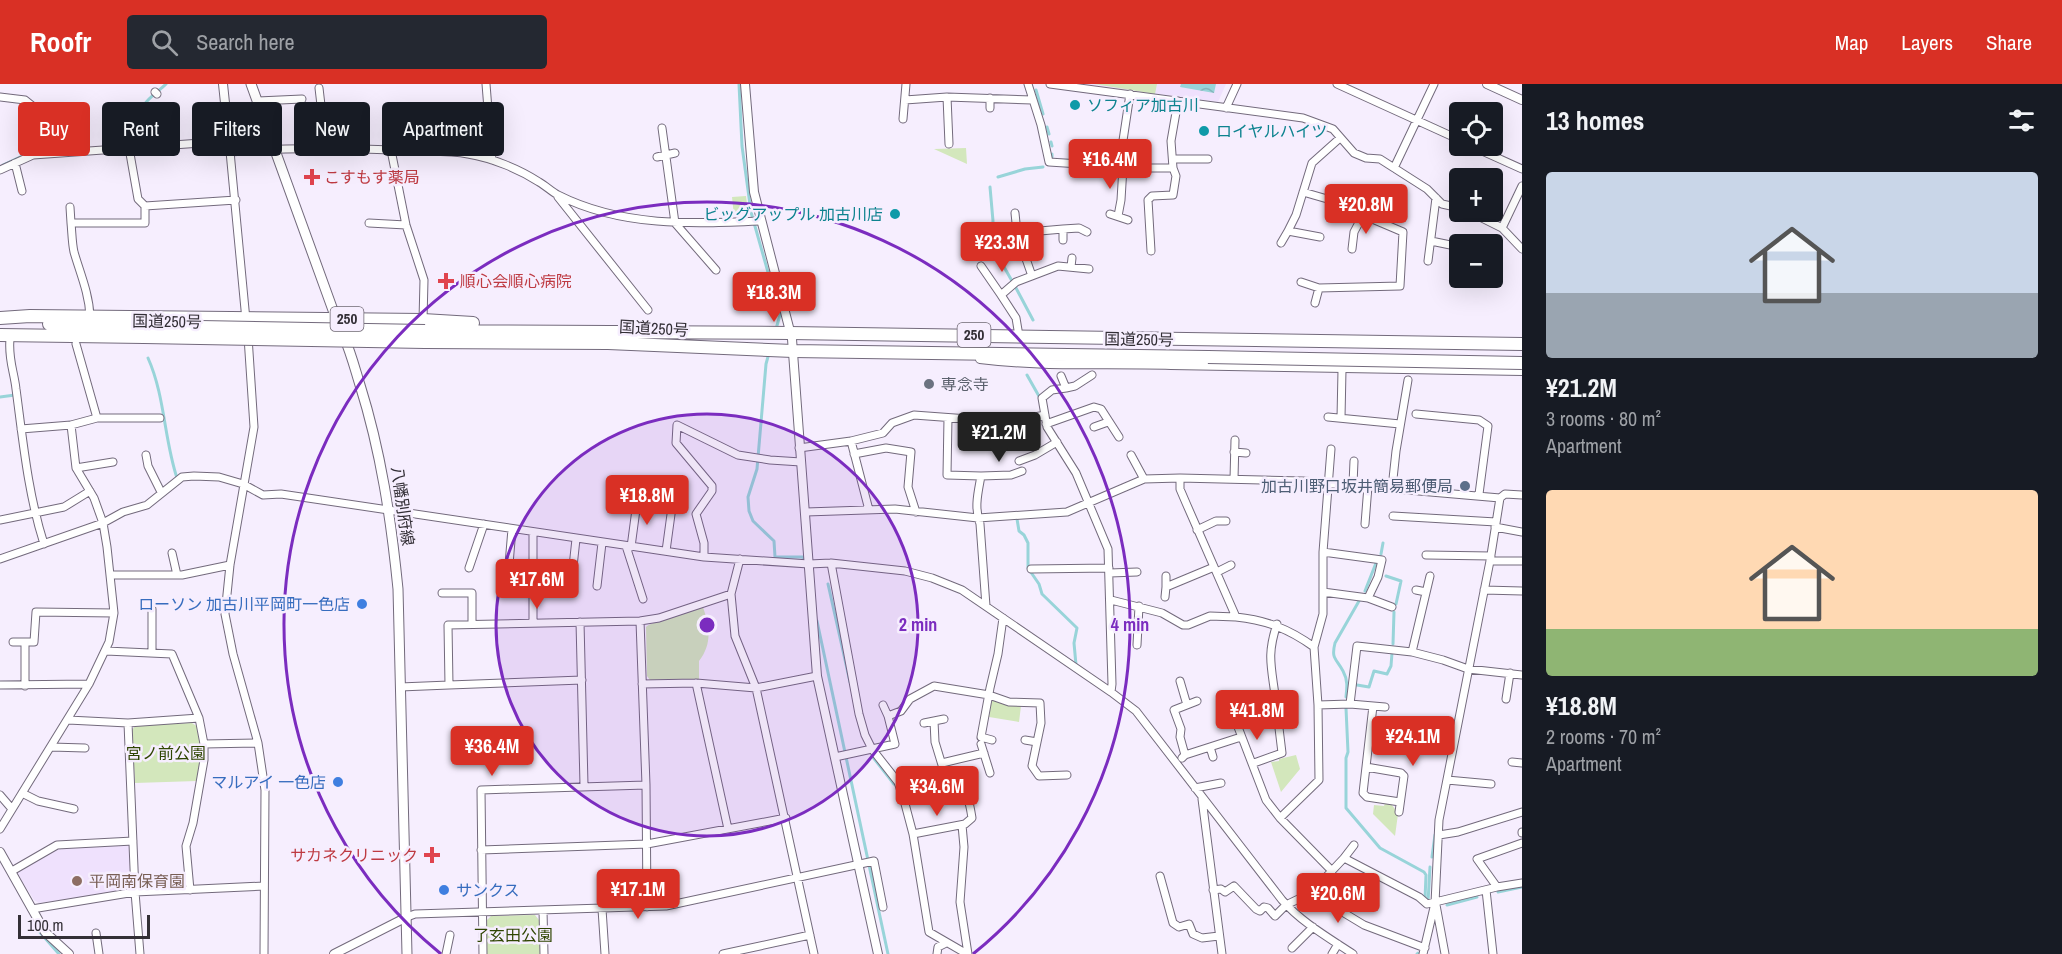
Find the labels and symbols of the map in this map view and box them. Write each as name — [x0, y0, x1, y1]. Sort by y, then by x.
place label: ソフィア加古川 — [1087, 94, 1199, 116]
marker: ソフィア加古川 — [1068, 98, 1082, 112]
place label: ロイヤルハイツ — [1216, 120, 1327, 142]
marker: ロイヤルハイツ — [1197, 124, 1211, 138]
pin: ¥16.4M — [1061, 139, 1159, 190]
place label: こすもす薬局 — [324, 166, 420, 188]
marker: こすもす薬局 — [305, 170, 319, 184]
pin: ¥20.8M — [1317, 184, 1415, 235]
place label: ビッグアップル 加古川店 — [703, 203, 883, 225]
marker: ビッグアップル 加古川店 — [888, 207, 902, 221]
pin: ¥23.3M — [953, 222, 1051, 273]
place label: 順心会順心病院 — [460, 270, 572, 292]
marker: 順心会順心病院 — [437, 272, 455, 290]
pin: ¥18.3M — [725, 272, 823, 323]
road number: 250 — [330, 307, 364, 331]
street label: 国道250号 — [132, 309, 202, 333]
street label: 国道250号 — [619, 315, 689, 341]
road number: 250 — [958, 323, 990, 347]
street label: 国道250号 — [1104, 327, 1174, 351]
place label: 専念寺 — [941, 373, 989, 395]
marker: 専念寺 — [922, 377, 936, 391]
pin: ¥21.2M — [950, 412, 1048, 463]
street label: 八幡別府線 — [387, 465, 419, 547]
pin: ¥18.8M — [598, 475, 696, 526]
place label: 加古川野口坂井簡易郵便局 — [1261, 475, 1453, 497]
marker: 加古川野口坂井簡易郵便局 — [1458, 479, 1472, 493]
pin: ¥17.6M — [488, 559, 586, 610]
place label: ローソン 加古川平岡町一色店 — [138, 593, 350, 615]
marker: ローソン 加古川平岡町一色店 — [355, 597, 369, 611]
text: 2 min — [899, 612, 937, 637]
text: 4 min — [1111, 612, 1149, 637]
centre of rings — [697, 615, 717, 635]
pin: ¥41.8M — [1208, 690, 1306, 741]
pin: ¥24.1M — [1364, 716, 1462, 767]
pin: ¥36.4M — [443, 726, 541, 777]
park label: 宮ノ前公園 — [126, 742, 206, 764]
pin: ¥34.6M — [888, 766, 986, 817]
place label: マルアイ 一色店 — [211, 771, 326, 793]
marker: マルアイ 一色店 — [331, 775, 345, 789]
place label: サカネクリニック — [290, 844, 418, 866]
marker: サカネクリニック — [423, 846, 441, 864]
pin: ¥17.1M — [589, 869, 687, 920]
place label: 平岡南保育園 — [89, 870, 185, 892]
pin: ¥20.6M — [1289, 873, 1387, 924]
marker: 平岡南保育園 — [70, 874, 84, 888]
place label: サンクス — [456, 879, 520, 901]
marker: サンクス — [437, 883, 451, 897]
scale bar — [18, 912, 150, 940]
park label: 了玄田公園 — [473, 924, 553, 946]

